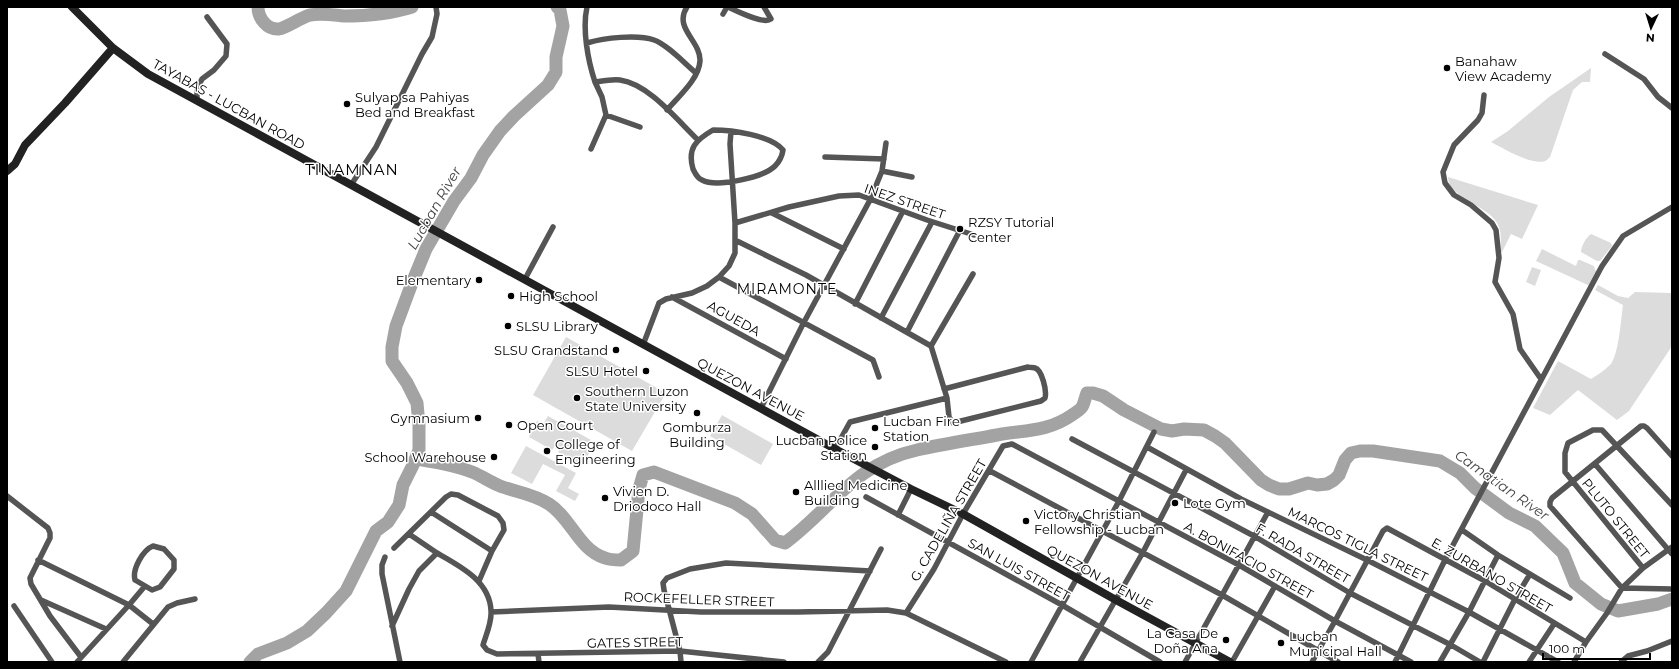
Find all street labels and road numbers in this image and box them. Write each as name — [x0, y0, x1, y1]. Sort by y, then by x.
street label: TAYABAS - LUCBAN ROAD — [150, 55, 308, 153]
street label: INEZ STREET — [862, 180, 948, 223]
street label: AGUEDA — [705, 297, 764, 339]
street label: QUEZON AVENUE — [695, 354, 807, 424]
street label: G. CADELIÑA STREET — [906, 456, 990, 584]
street label: PLUTO STREET — [1579, 475, 1653, 562]
street label: MARCOS TIGLA STREET — [1285, 503, 1431, 585]
street label: A. BONIFACIO STREET — [1182, 518, 1317, 602]
street label: F. RADA STREET — [1253, 520, 1353, 587]
street label: SAN LUIS STREET — [965, 534, 1073, 604]
street label: E. ZURBANO STREET — [1429, 534, 1556, 616]
street label: QUEZON AVENUE — [1044, 541, 1156, 613]
street label: ROCKEFELLER STREET — [623, 588, 775, 610]
street label: GATES STREET — [587, 633, 684, 651]

